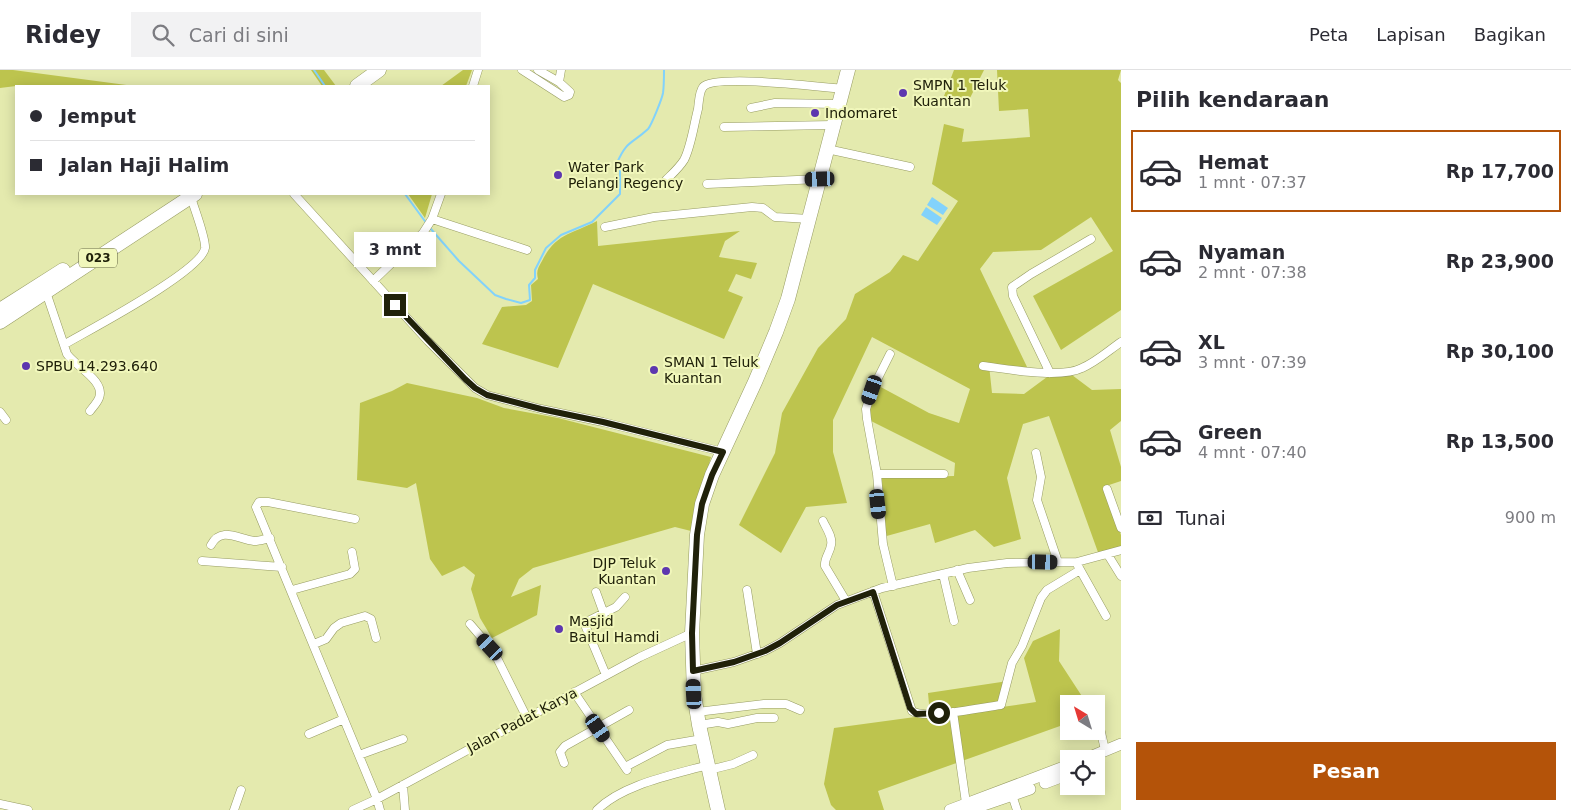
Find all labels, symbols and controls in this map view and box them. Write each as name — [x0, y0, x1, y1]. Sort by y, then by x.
search box — [131, 12, 481, 57]
text: Ridey — [25, 21, 101, 49]
icon: search — [149, 21, 177, 49]
text: Cari di sini — [189, 24, 289, 46]
text: Peta — [1309, 24, 1348, 45]
text: Lapisan — [1376, 24, 1446, 45]
text: Bagikan — [1474, 24, 1546, 45]
place label: SMPN 1 Teluk Kuantan — [913, 77, 1007, 109]
marker: SMPN 1 Teluk Kuantan — [897, 87, 909, 99]
text: Pilih kendaraan — [1136, 87, 1330, 112]
text: Jemput — [60, 105, 136, 127]
place label: Indomaret — [825, 105, 898, 121]
marker: Indomaret — [809, 107, 821, 119]
icon: car — [1138, 149, 1183, 194]
text: Hemat — [1198, 151, 1269, 173]
text: Jalan Haji Halim — [60, 154, 229, 176]
place label: Water Park Pelangi Regency — [568, 159, 683, 191]
text: Rp 17,700 — [1446, 160, 1554, 182]
marker: Water Park Pelangi Regency — [552, 169, 564, 181]
car — [804, 171, 835, 187]
text: 1 mnt · 07:37 — [1198, 173, 1307, 192]
callout: 3 mnt — [354, 232, 436, 268]
icon: car — [1138, 239, 1183, 284]
text: 3 mnt — [369, 240, 421, 259]
text: Nyaman — [1198, 241, 1285, 263]
road number: 023 — [79, 248, 117, 268]
text: Rp 23,900 — [1446, 250, 1554, 272]
text: 2 mnt · 07:38 — [1198, 263, 1307, 282]
route end — [384, 294, 406, 316]
icon: car — [1138, 329, 1183, 374]
text: XL — [1198, 331, 1225, 353]
text: Rp 30,100 — [1446, 340, 1554, 362]
text: 3 mnt · 07:39 — [1198, 353, 1307, 372]
place label: SMAN 1 Teluk Kuantan — [664, 354, 759, 386]
place label: SPBU 14.293.640 — [36, 358, 158, 374]
marker: SPBU 14.293.640 — [20, 360, 32, 372]
marker: SMAN 1 Teluk Kuantan — [648, 364, 660, 376]
car — [860, 373, 883, 407]
icon: car — [1138, 419, 1183, 464]
text: Green — [1198, 421, 1262, 443]
text: Rp 13,500 — [1446, 430, 1554, 452]
text: 4 mnt · 07:40 — [1198, 443, 1307, 462]
car — [868, 488, 887, 520]
icon: cash — [1136, 504, 1164, 532]
text: Tunai — [1176, 507, 1226, 529]
text: 900 m — [1505, 508, 1556, 527]
car — [1027, 554, 1058, 570]
place label: DJP Teluk Kuantan — [593, 555, 657, 587]
marker: DJP Teluk Kuantan — [660, 565, 672, 577]
place label: Masjid Baitul Hamdi — [569, 613, 659, 645]
marker: Masjid Baitul Hamdi — [553, 623, 565, 635]
car — [474, 631, 505, 663]
car — [685, 679, 702, 709]
street label: Jalan Padat Karya — [463, 684, 580, 756]
north arrow — [1060, 695, 1105, 740]
map controls — [1060, 695, 1105, 795]
route start — [928, 702, 950, 724]
car — [583, 711, 612, 745]
button: Pesan — [1136, 742, 1556, 800]
button: locate — [1060, 750, 1105, 795]

